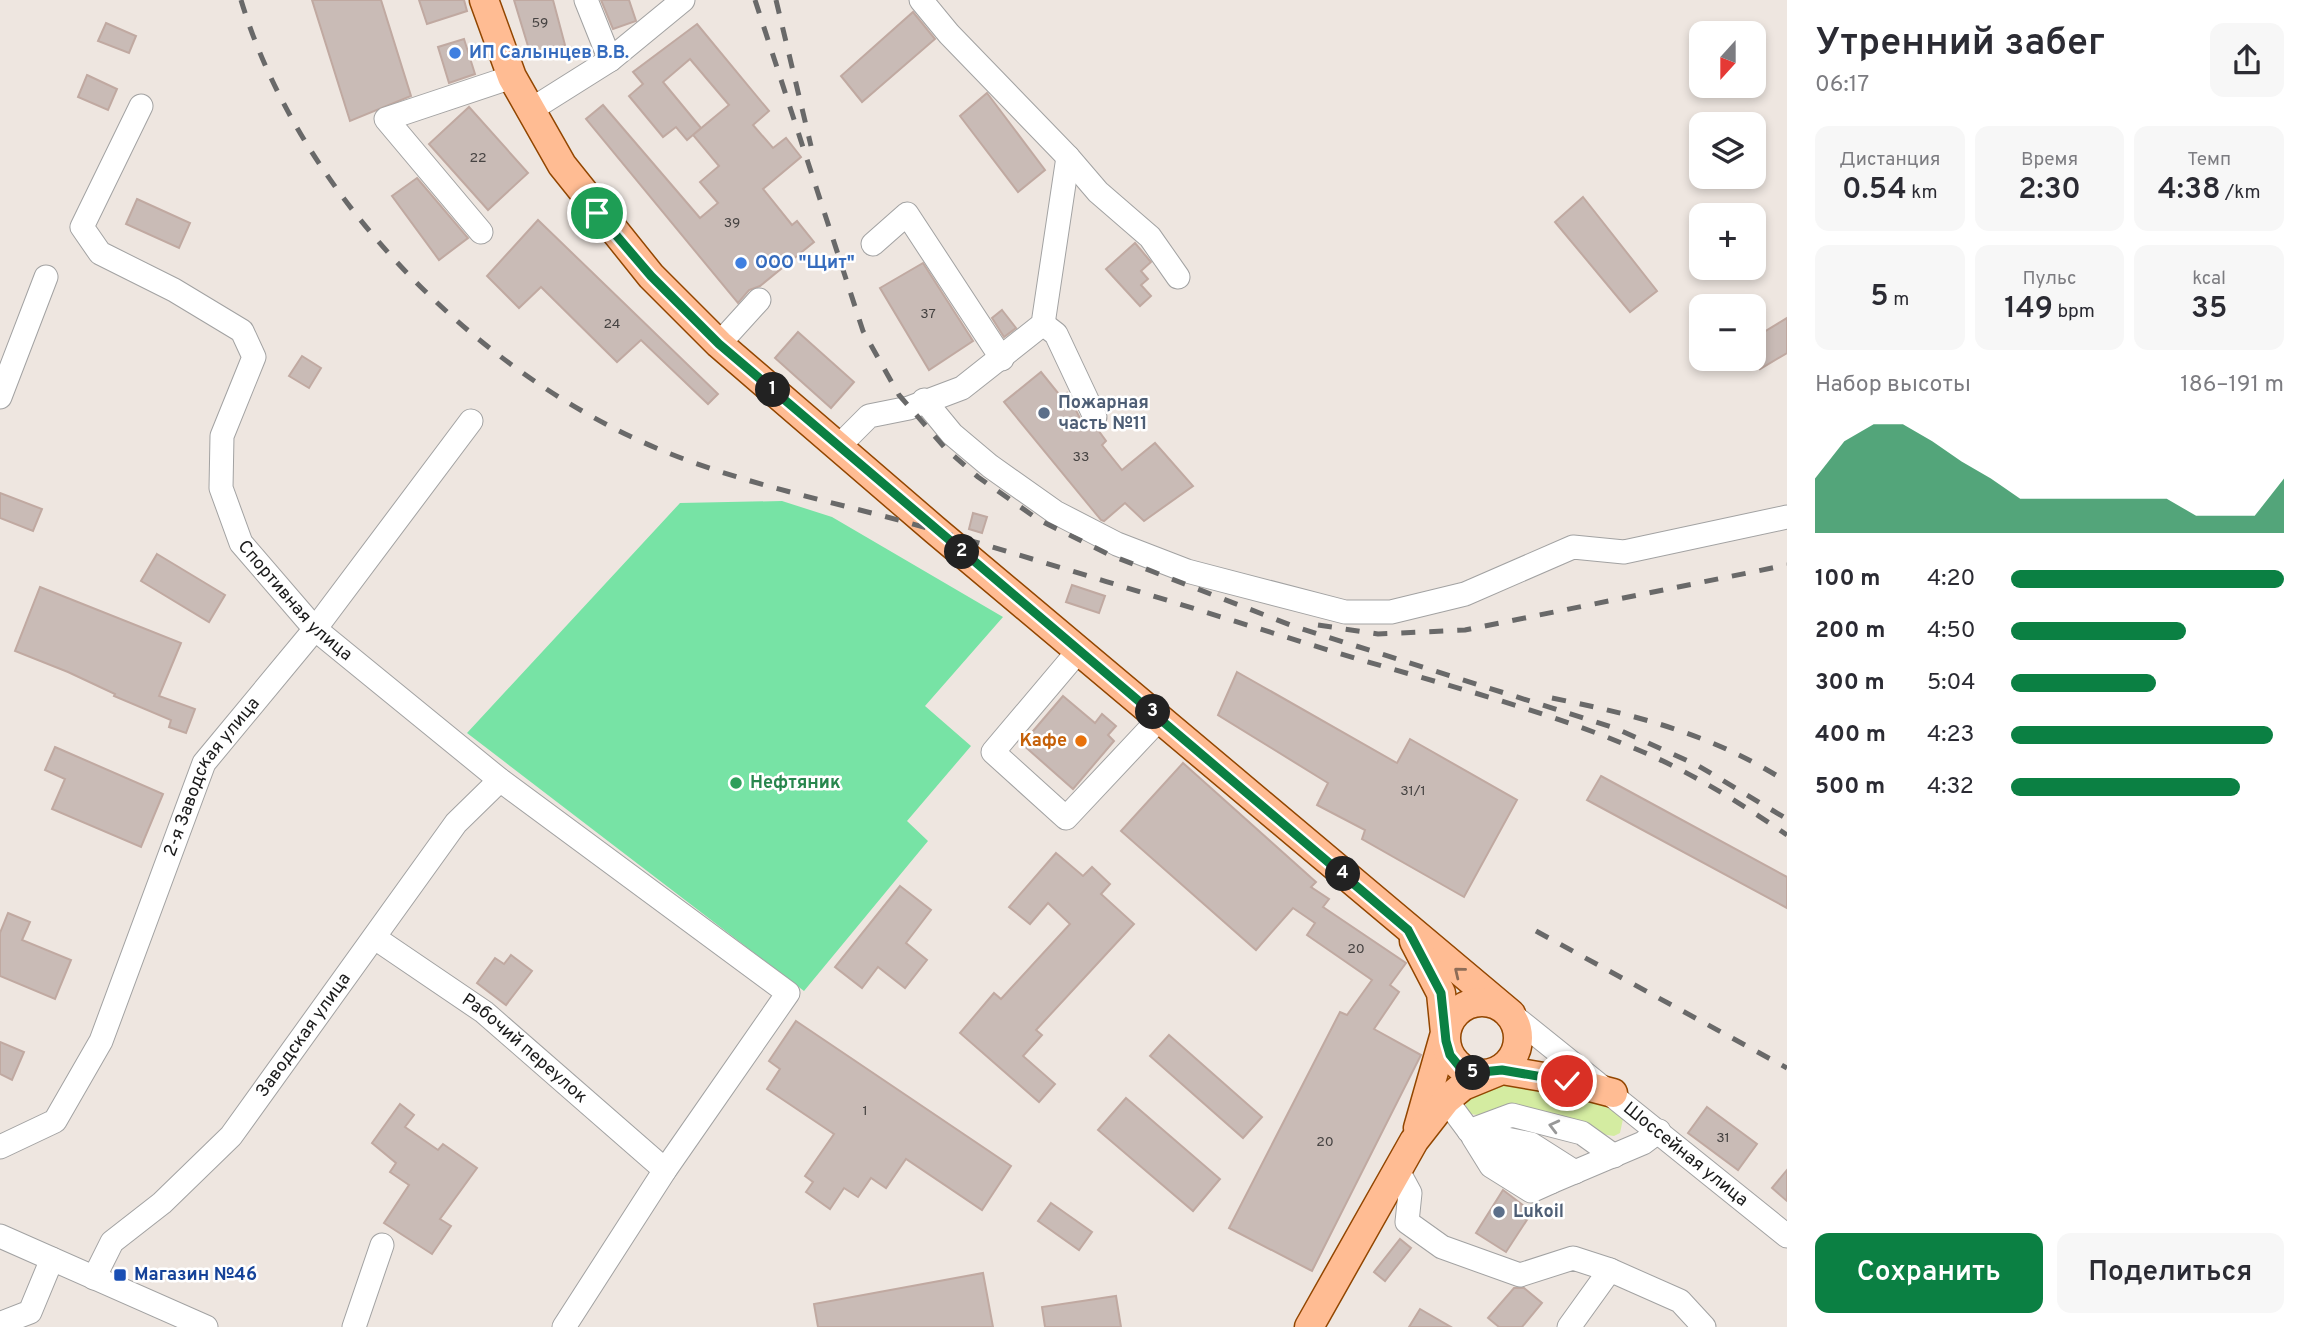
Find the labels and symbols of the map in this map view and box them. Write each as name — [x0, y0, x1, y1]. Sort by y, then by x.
house number: 59 — [532, 15, 548, 32]
north arrow — [1689, 21, 1766, 98]
place label: ИП Салынцев В.В. — [469, 42, 629, 65]
marker: ИП Салынцев В.В. — [447, 45, 463, 61]
house number: 22 — [469, 150, 487, 167]
pin — [567, 183, 627, 243]
house number: 39 — [724, 215, 740, 232]
place label: ООО "Щит" — [755, 252, 855, 275]
marker: ООО "Щит" — [733, 255, 749, 271]
house number: 37 — [920, 306, 936, 323]
house number: 24 — [603, 316, 621, 333]
pin: 1 — [756, 372, 790, 408]
place label: Пожарная часть №11 — [1058, 392, 1149, 436]
marker: Пожарная часть №11 — [1036, 405, 1052, 421]
house number: 33 — [1073, 449, 1089, 466]
pin: 2 — [944, 534, 979, 570]
street label: Спортивная улица — [232, 536, 357, 666]
street label: 2-я Заводская улица — [159, 693, 265, 860]
pin: 3 — [1136, 694, 1170, 730]
place label: Кафе — [1019, 730, 1067, 753]
marker: Кафе — [1073, 733, 1089, 749]
place label: Нефтяник — [750, 772, 841, 795]
marker: Нефтяник — [728, 775, 744, 791]
house number: 31/1 — [1400, 783, 1426, 800]
pin: 4 — [1326, 856, 1360, 892]
house number: 20 — [1347, 941, 1365, 958]
street label: Заводская улица — [251, 968, 356, 1102]
one-way arrow — [1455, 968, 1468, 980]
street label: Рабочий переулок — [457, 989, 592, 1108]
pin — [1537, 1051, 1597, 1111]
pin: 5 — [1456, 1056, 1490, 1090]
street label: Шоссейная улица — [1618, 1097, 1753, 1212]
house number: 1 — [862, 1103, 868, 1120]
one-way arrow — [1548, 1120, 1560, 1134]
house number: 31 — [1716, 1130, 1730, 1147]
house number: 20 — [1316, 1134, 1334, 1151]
place label: Lukoil — [1513, 1201, 1564, 1224]
marker: Lukoil — [1491, 1204, 1507, 1220]
place label: Магазин №46 — [134, 1264, 257, 1287]
marker: Магазин №46 — [112, 1267, 128, 1283]

